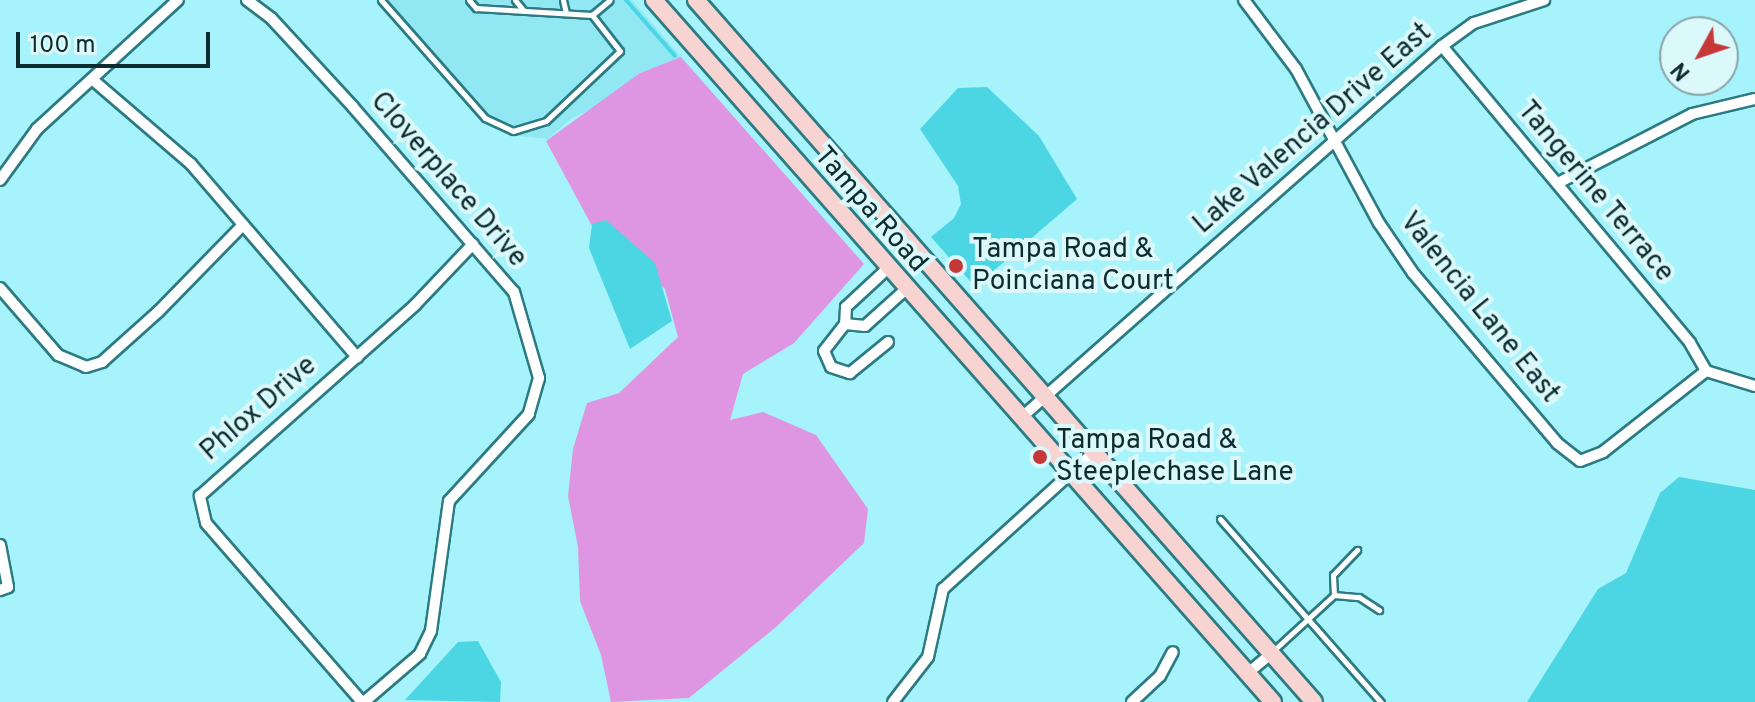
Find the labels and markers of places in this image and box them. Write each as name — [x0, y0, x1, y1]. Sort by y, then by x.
place label: Tampa Road & Poinciana Court — [972, 233, 1174, 299]
marker: Tampa Road & Poinciana Court — [947, 257, 965, 275]
place label: Tampa Road & Steeplechase Lane — [1056, 424, 1294, 490]
marker: Tampa Road & Steeplechase Lane — [1031, 448, 1049, 466]

